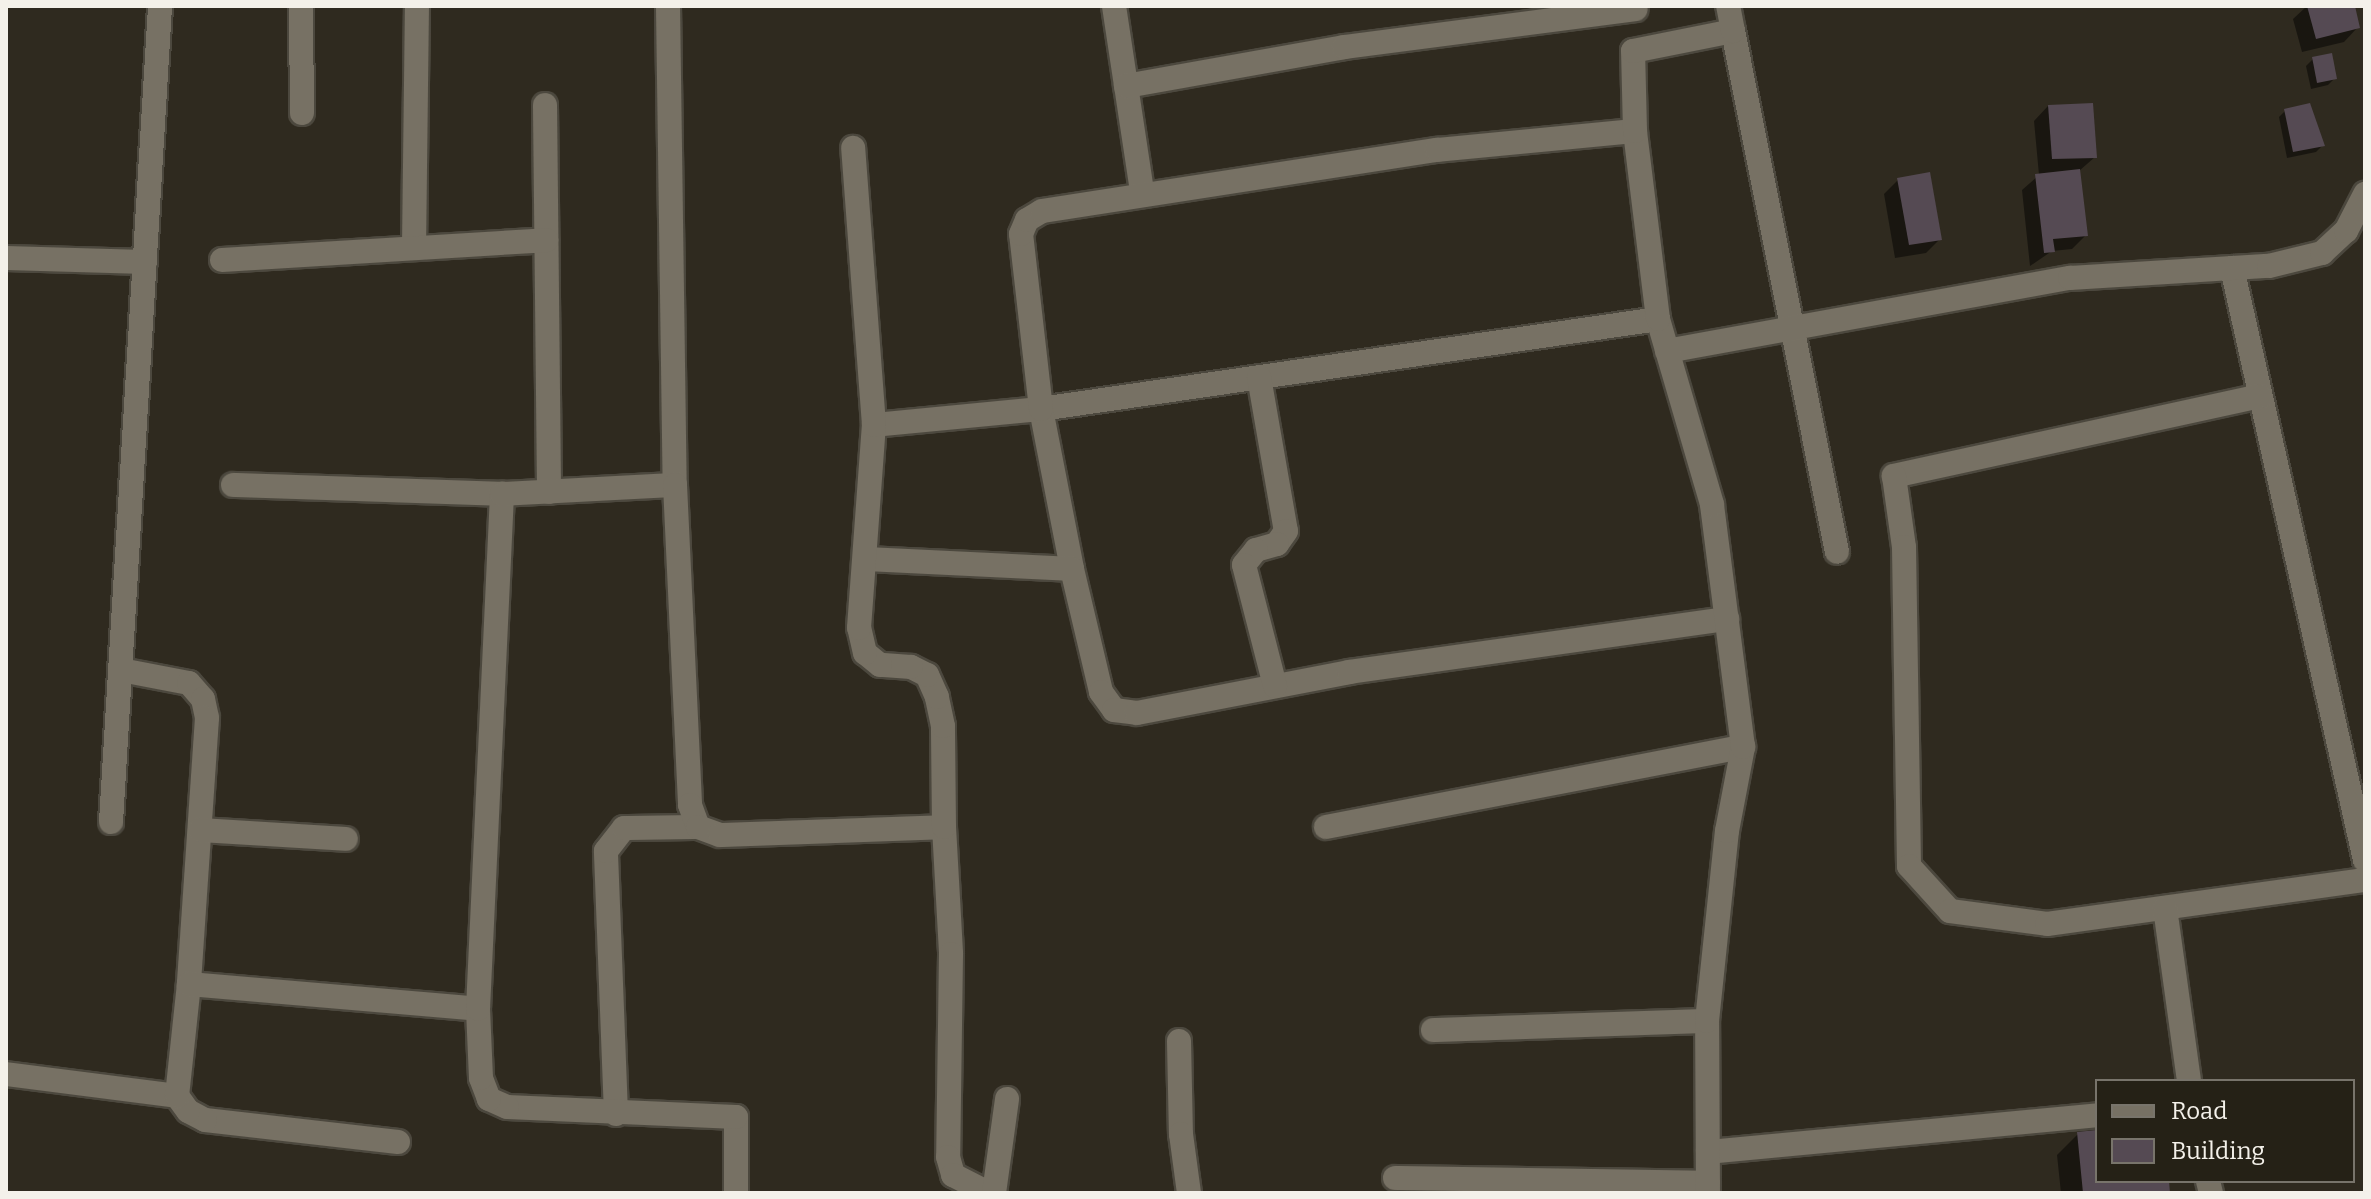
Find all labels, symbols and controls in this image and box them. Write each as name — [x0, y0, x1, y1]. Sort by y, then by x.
legend — [2095, 1079, 2355, 1183]
text: Road — [2171, 1097, 2227, 1125]
text: Building — [2171, 1137, 2265, 1165]

